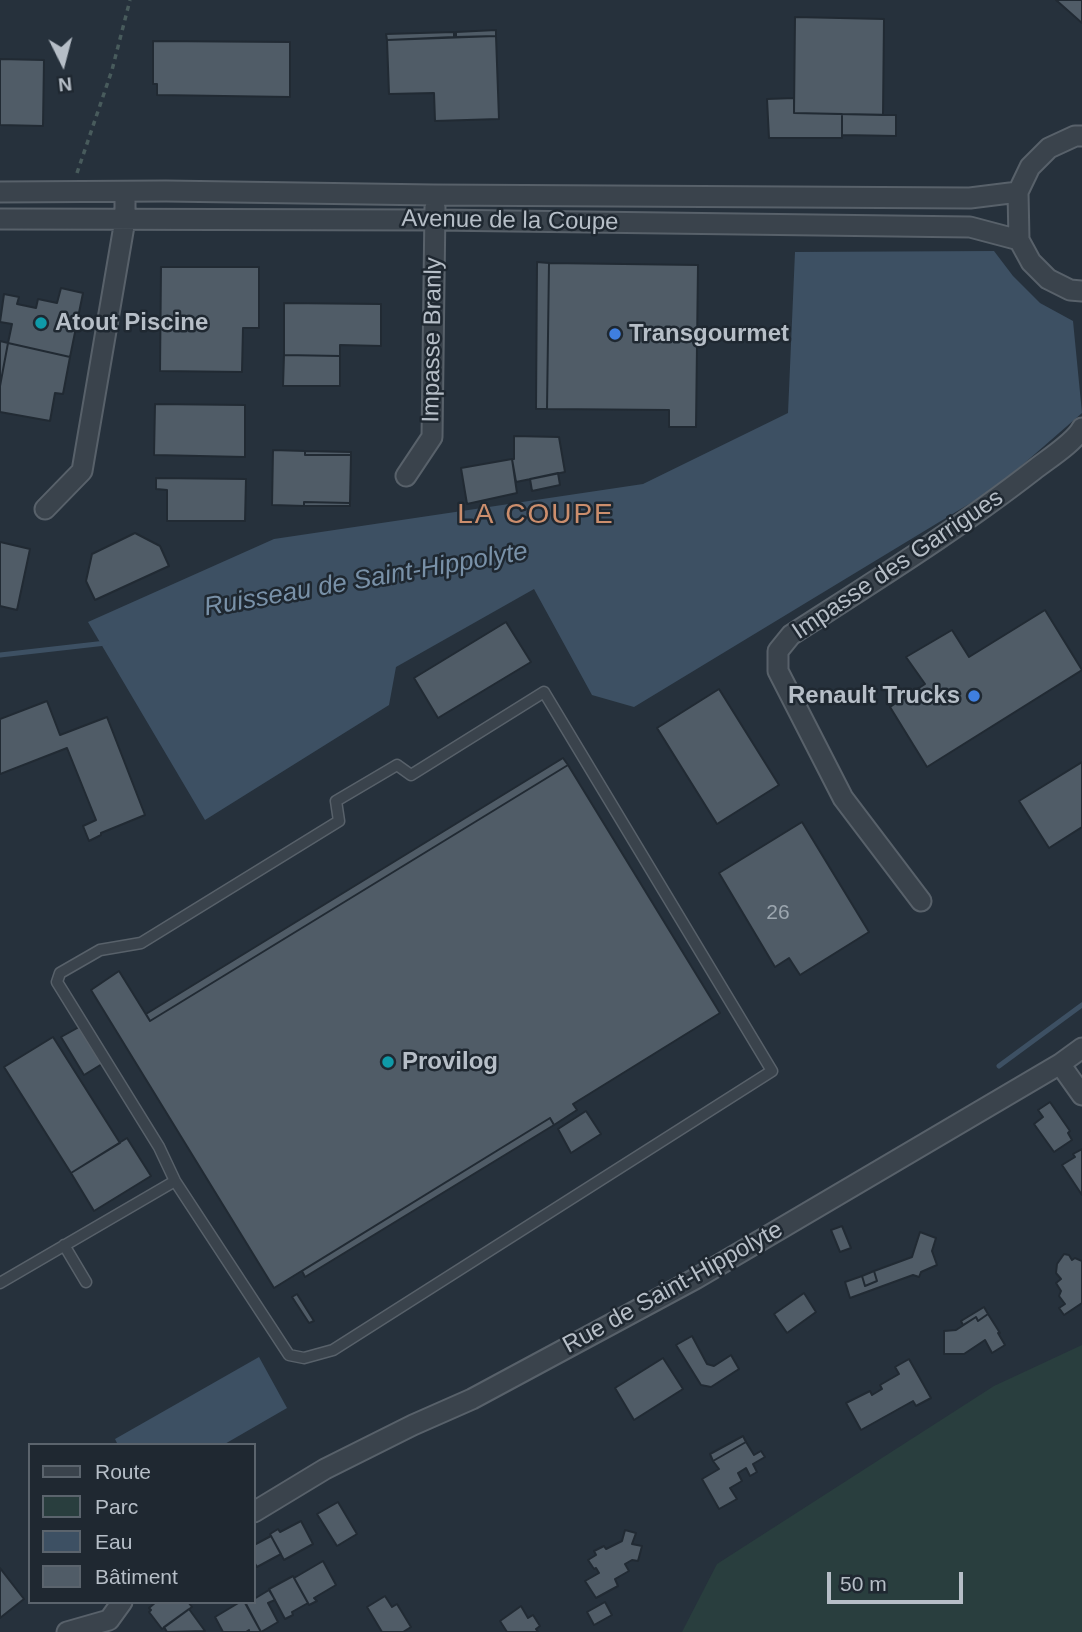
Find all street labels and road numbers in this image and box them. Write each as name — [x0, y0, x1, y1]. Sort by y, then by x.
street label: Avenue de la Coupe — [401, 205, 619, 237]
street label: Impasse Branly — [417, 257, 449, 423]
street label: Impasse des Garrigues — [787, 484, 1009, 646]
street label: Rue de Saint-Hippolyte — [558, 1216, 788, 1360]

